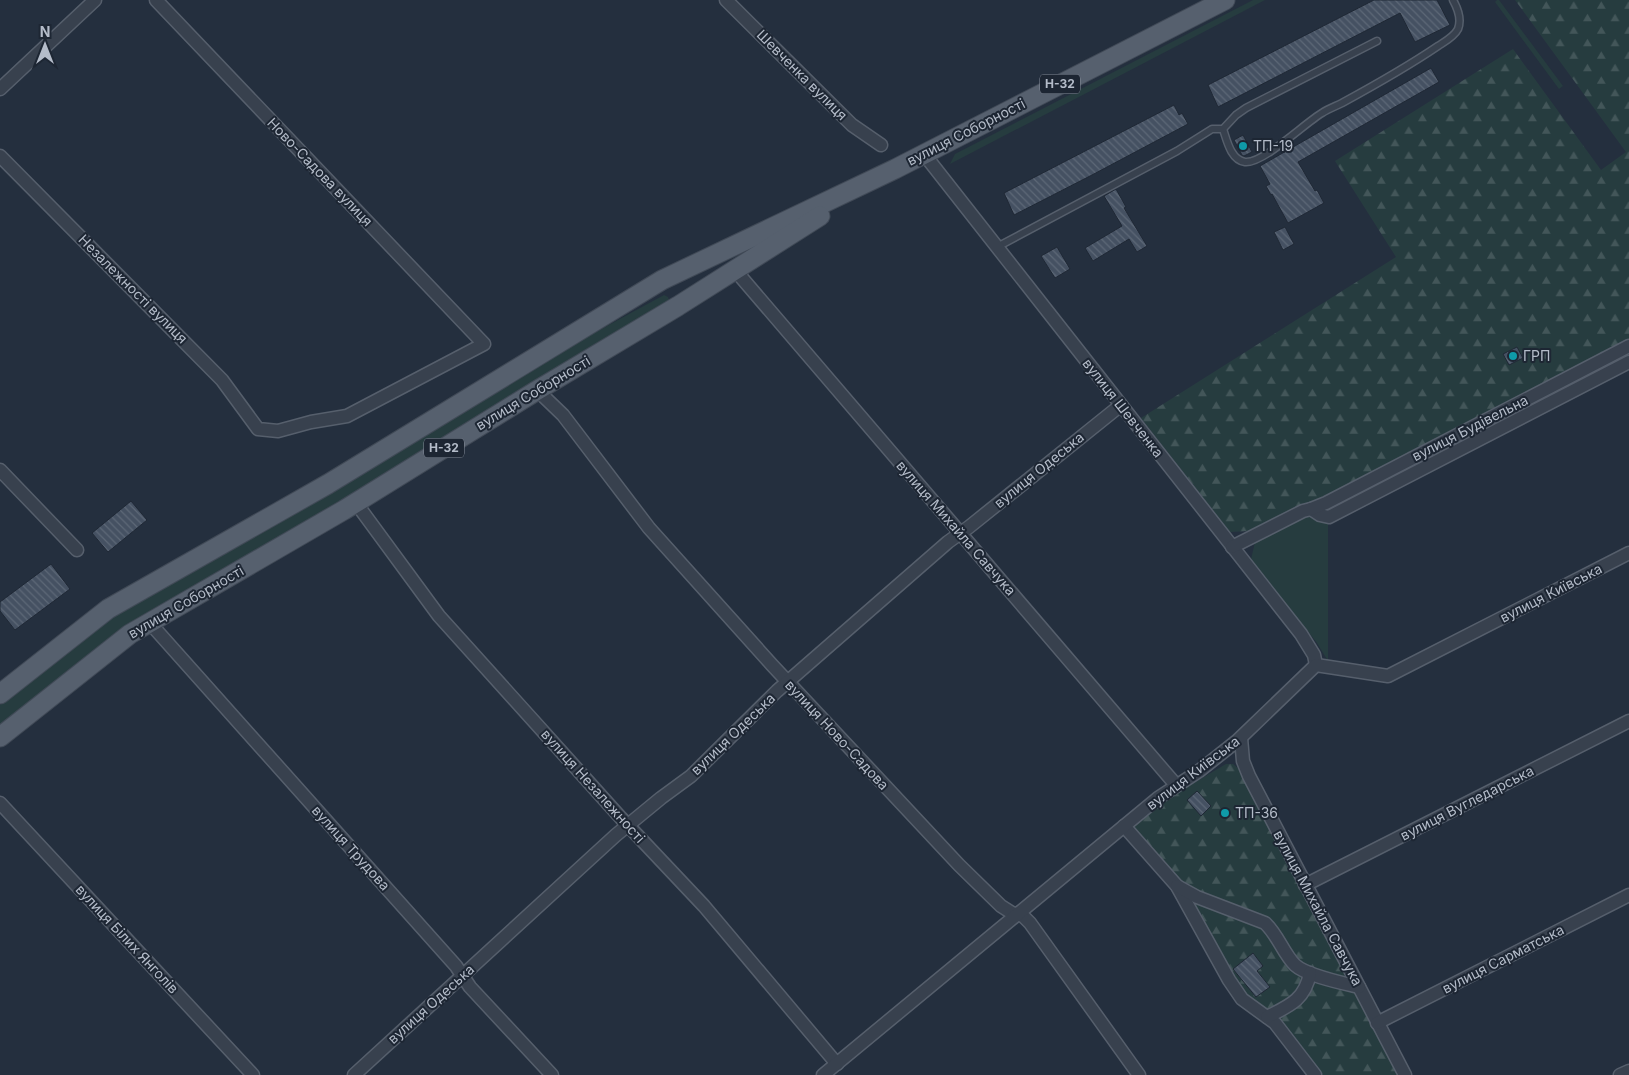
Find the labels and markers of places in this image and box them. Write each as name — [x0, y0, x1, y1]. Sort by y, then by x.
place label: ТП-19 — [1253, 137, 1293, 154]
marker: ТП-19 — [1237, 140, 1249, 152]
place label: ГРП — [1523, 347, 1550, 364]
marker: ГРП — [1507, 350, 1519, 362]
place label: ТП-36 — [1235, 804, 1278, 821]
marker: ТП-36 — [1219, 807, 1231, 819]

